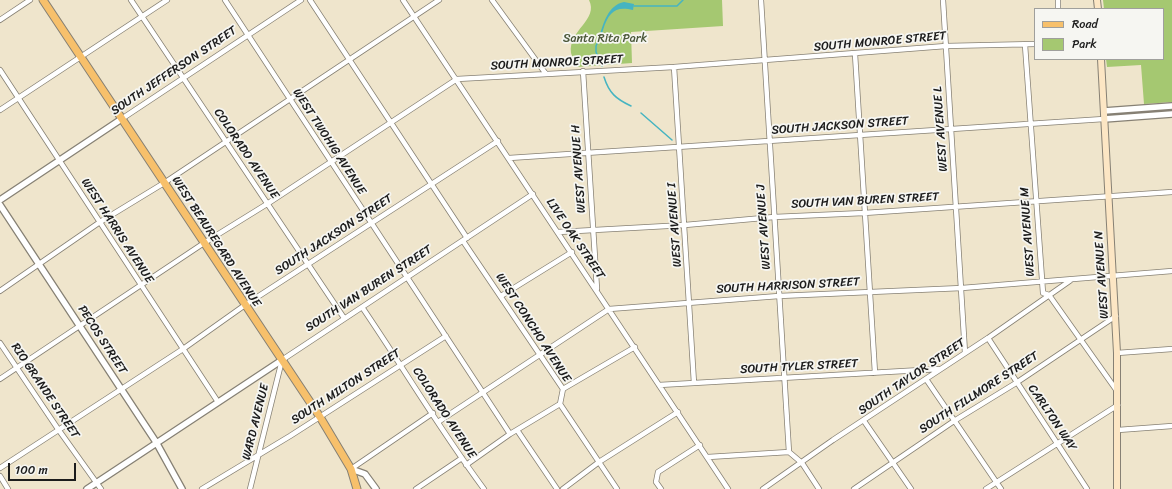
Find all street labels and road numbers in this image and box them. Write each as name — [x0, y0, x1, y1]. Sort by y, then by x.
street label: SOUTH JEFFERSON STREET — [108, 24, 240, 118]
street label: SOUTH MONROE STREET — [813, 29, 947, 55]
street label: SOUTH MONROE STREET — [490, 52, 624, 74]
street label: WEST TWOHIG AVENUE — [289, 86, 369, 198]
street label: WEST AVENUE L — [931, 86, 951, 172]
street label: COLORADO AVENUE — [210, 106, 282, 202]
street label: SOUTH JACKSON STREET — [771, 114, 909, 138]
street label: WEST AVENUE H — [569, 124, 589, 214]
street label: WEST BEAUREGARD AVENUE — [168, 174, 264, 310]
street label: WEST HARRIS AVENUE — [78, 176, 156, 286]
street label: WEST AVENUE I — [665, 182, 685, 268]
street label: WEST AVENUE J — [754, 184, 774, 270]
street label: WEST AVENUE M — [1018, 187, 1038, 277]
street label: SOUTH VAN BUREN STREET — [791, 190, 939, 212]
street label: SOUTH JACKSON STREET — [273, 192, 395, 278]
street label: LIVE OAK STREET — [543, 196, 607, 282]
street label: WEST AVENUE N — [1092, 230, 1112, 320]
street label: SOUTH VAN BUREN STREET — [303, 243, 435, 335]
street label: WEST CONCHO AVENUE — [492, 271, 574, 385]
street label: SOUTH HARRISON STREET — [716, 275, 860, 297]
street label: PECOS STREET — [74, 303, 130, 377]
street label: SOUTH TAYLOR STREET — [856, 336, 968, 418]
street label: RIO GRANDE STREET — [8, 341, 82, 441]
street label: SOUTH MILTON STREET — [289, 346, 403, 428]
street label: SOUTH FILLMORE STREET — [917, 349, 1041, 437]
street label: SOUTH TYLER STREET — [740, 357, 858, 377]
street label: COLORADO AVENUE — [409, 365, 479, 461]
street label: WARD AVENUE — [240, 382, 272, 462]
street label: CARLTON WAY — [1024, 382, 1080, 454]

